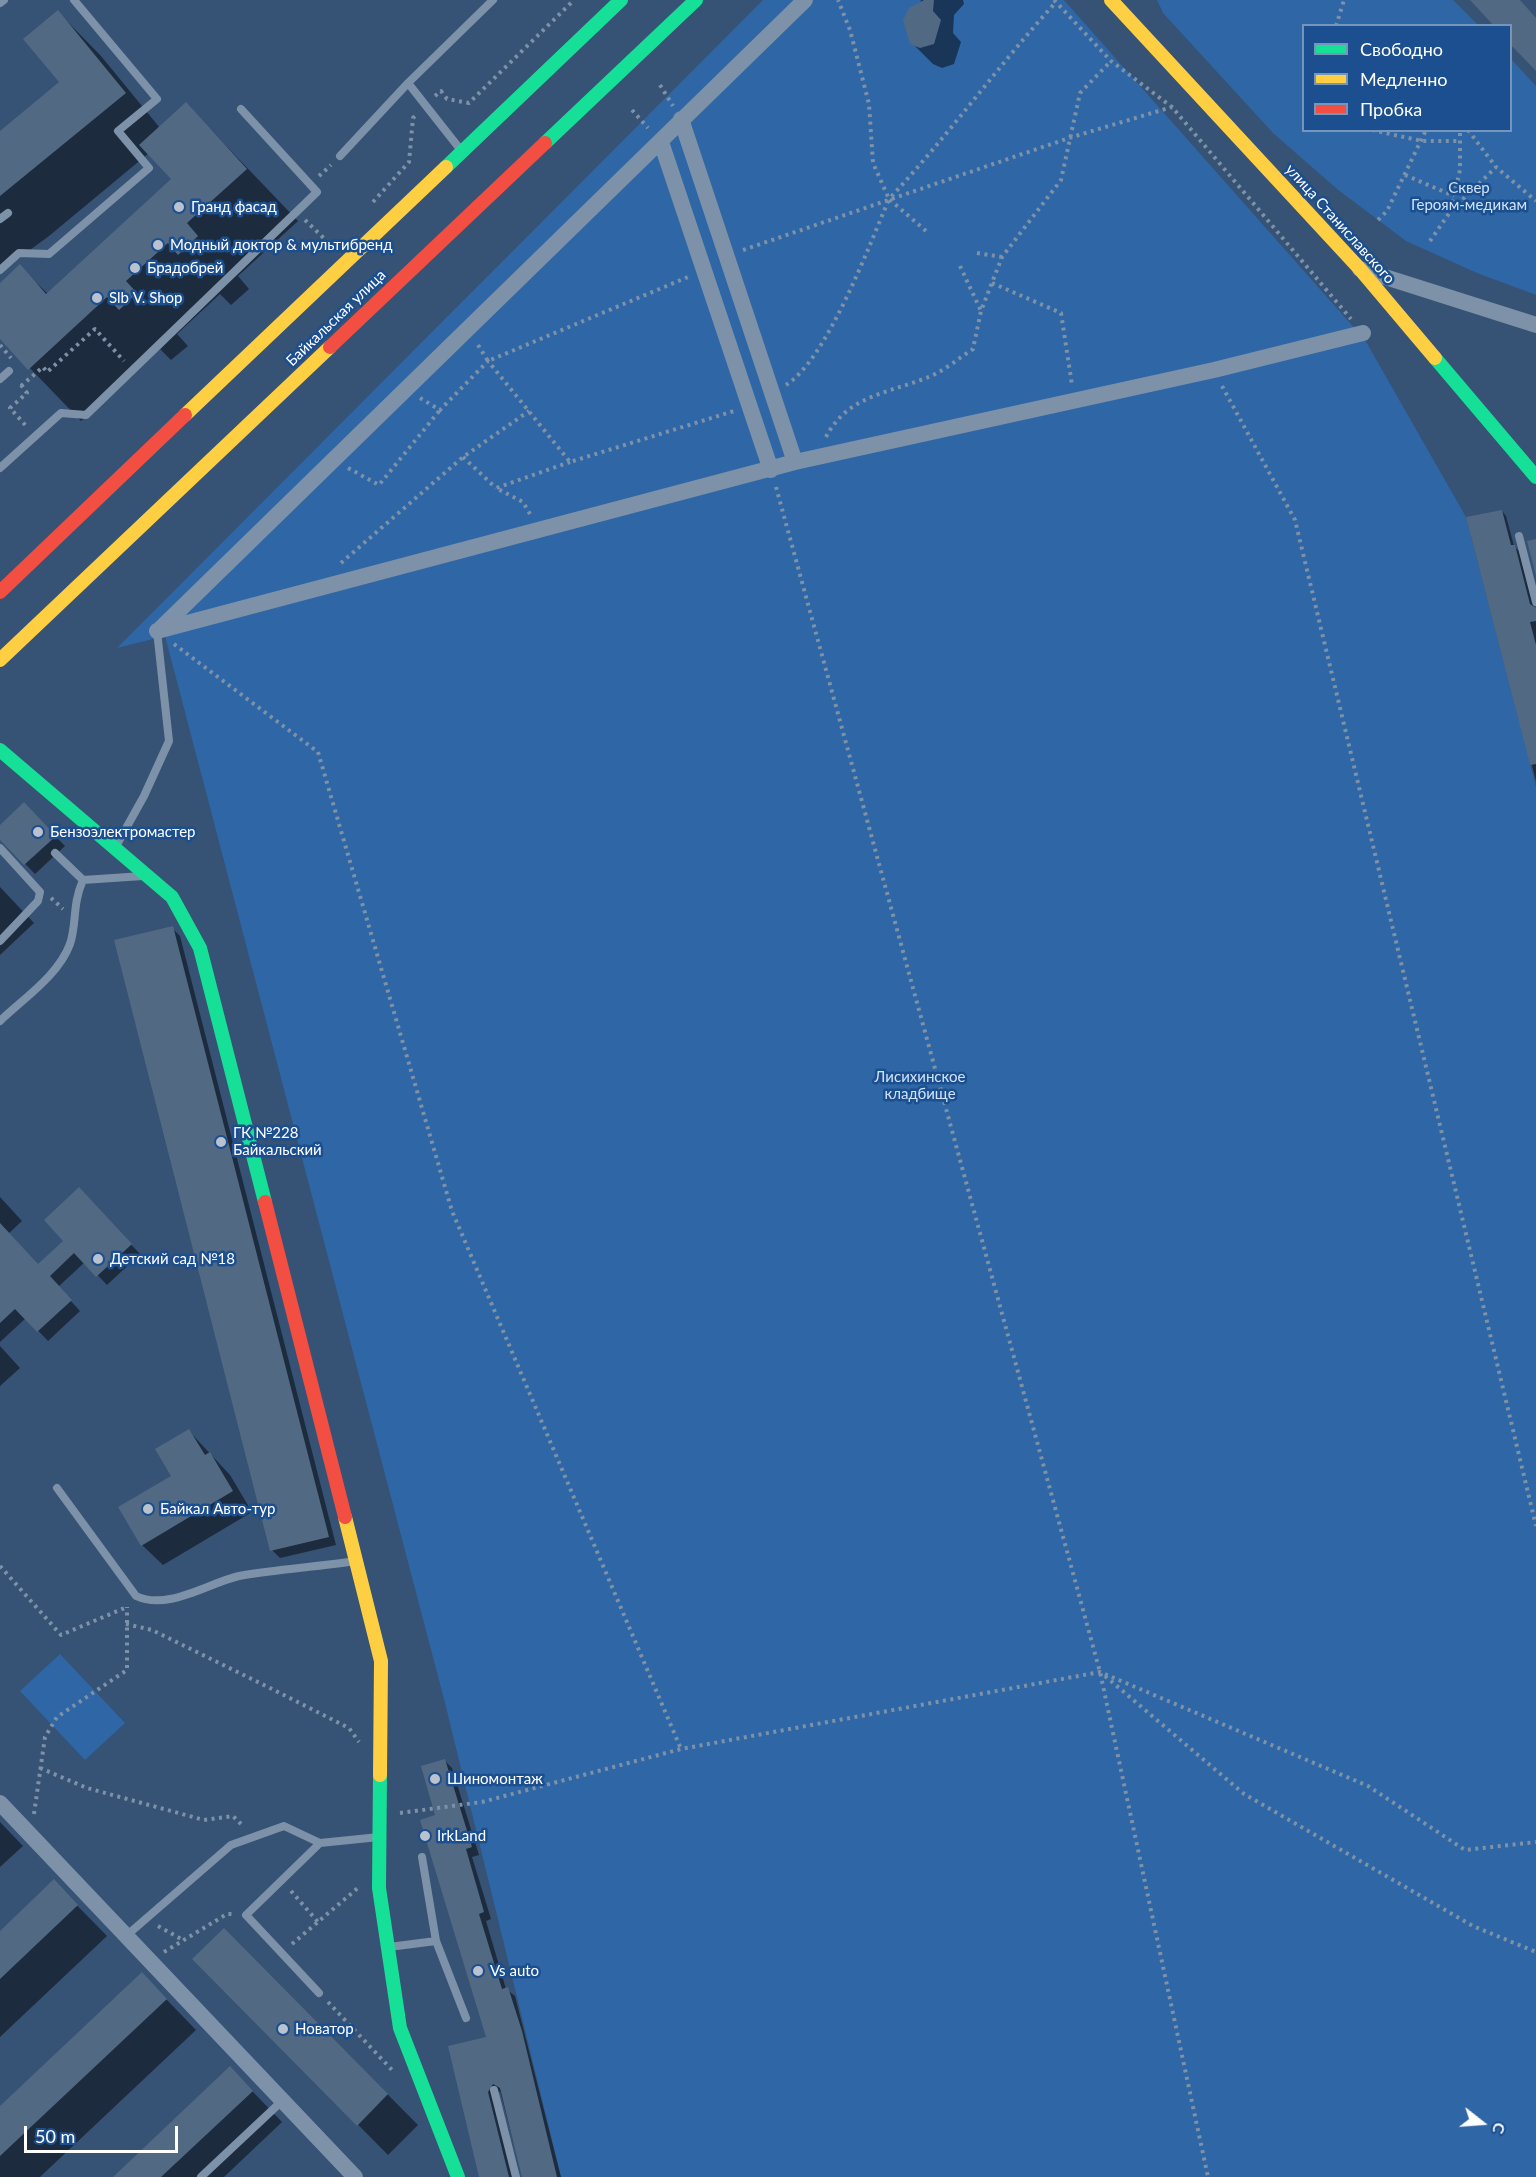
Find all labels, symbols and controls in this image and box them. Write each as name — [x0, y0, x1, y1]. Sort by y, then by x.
legend — [1302, 24, 1512, 132]
text: Свободно — [1360, 38, 1443, 60]
text: Медленно — [1360, 68, 1448, 90]
text: Пробка — [1360, 98, 1422, 120]
street label: улица Станиславского — [1281, 160, 1399, 288]
park label: Сквер Героям-медикам — [1411, 179, 1527, 214]
place label: Гранд фасад — [191, 198, 277, 216]
marker: Гранд фасад — [172, 200, 186, 214]
place label: Модный доктор & мультибренд — [170, 236, 392, 254]
marker: Модный доктор & мультибренд — [151, 238, 165, 252]
place label: Брадобрей — [147, 259, 223, 277]
marker: Брадобрей — [128, 261, 142, 275]
street label: Байкальская улица — [283, 266, 389, 370]
place label: Slb V. Shop — [109, 289, 183, 307]
marker: Slb V. Shop — [90, 291, 104, 305]
place label: Бензоэлектромастер — [50, 823, 195, 841]
marker: Бензоэлектромастер — [31, 825, 45, 839]
park label: Лисихинское кладбище — [875, 1068, 965, 1103]
place label: ГК №228 Байкальский — [233, 1124, 322, 1159]
marker: ГК №228 Байкальский — [214, 1135, 228, 1149]
place label: Детский сад №18 — [110, 1250, 235, 1268]
marker: Детский сад №18 — [91, 1252, 105, 1266]
place label: Байкал Авто-тур — [160, 1500, 275, 1518]
marker: Байкал Авто-тур — [141, 1502, 155, 1516]
place label: Шиномонтаж — [447, 1770, 543, 1788]
marker: Шиномонтаж — [428, 1772, 442, 1786]
place label: IrkLand — [437, 1827, 486, 1845]
marker: IrkLand — [418, 1829, 432, 1843]
place label: Vs auto — [490, 1962, 539, 1980]
marker: Vs auto — [471, 1964, 485, 1978]
place label: Новатор — [295, 2020, 354, 2038]
marker: Новатор — [276, 2022, 290, 2036]
north arrow — [1452, 2093, 1512, 2153]
scale bar — [27, 2114, 182, 2152]
text: С — [1489, 2121, 1510, 2136]
text: 50 m — [35, 2125, 75, 2147]

